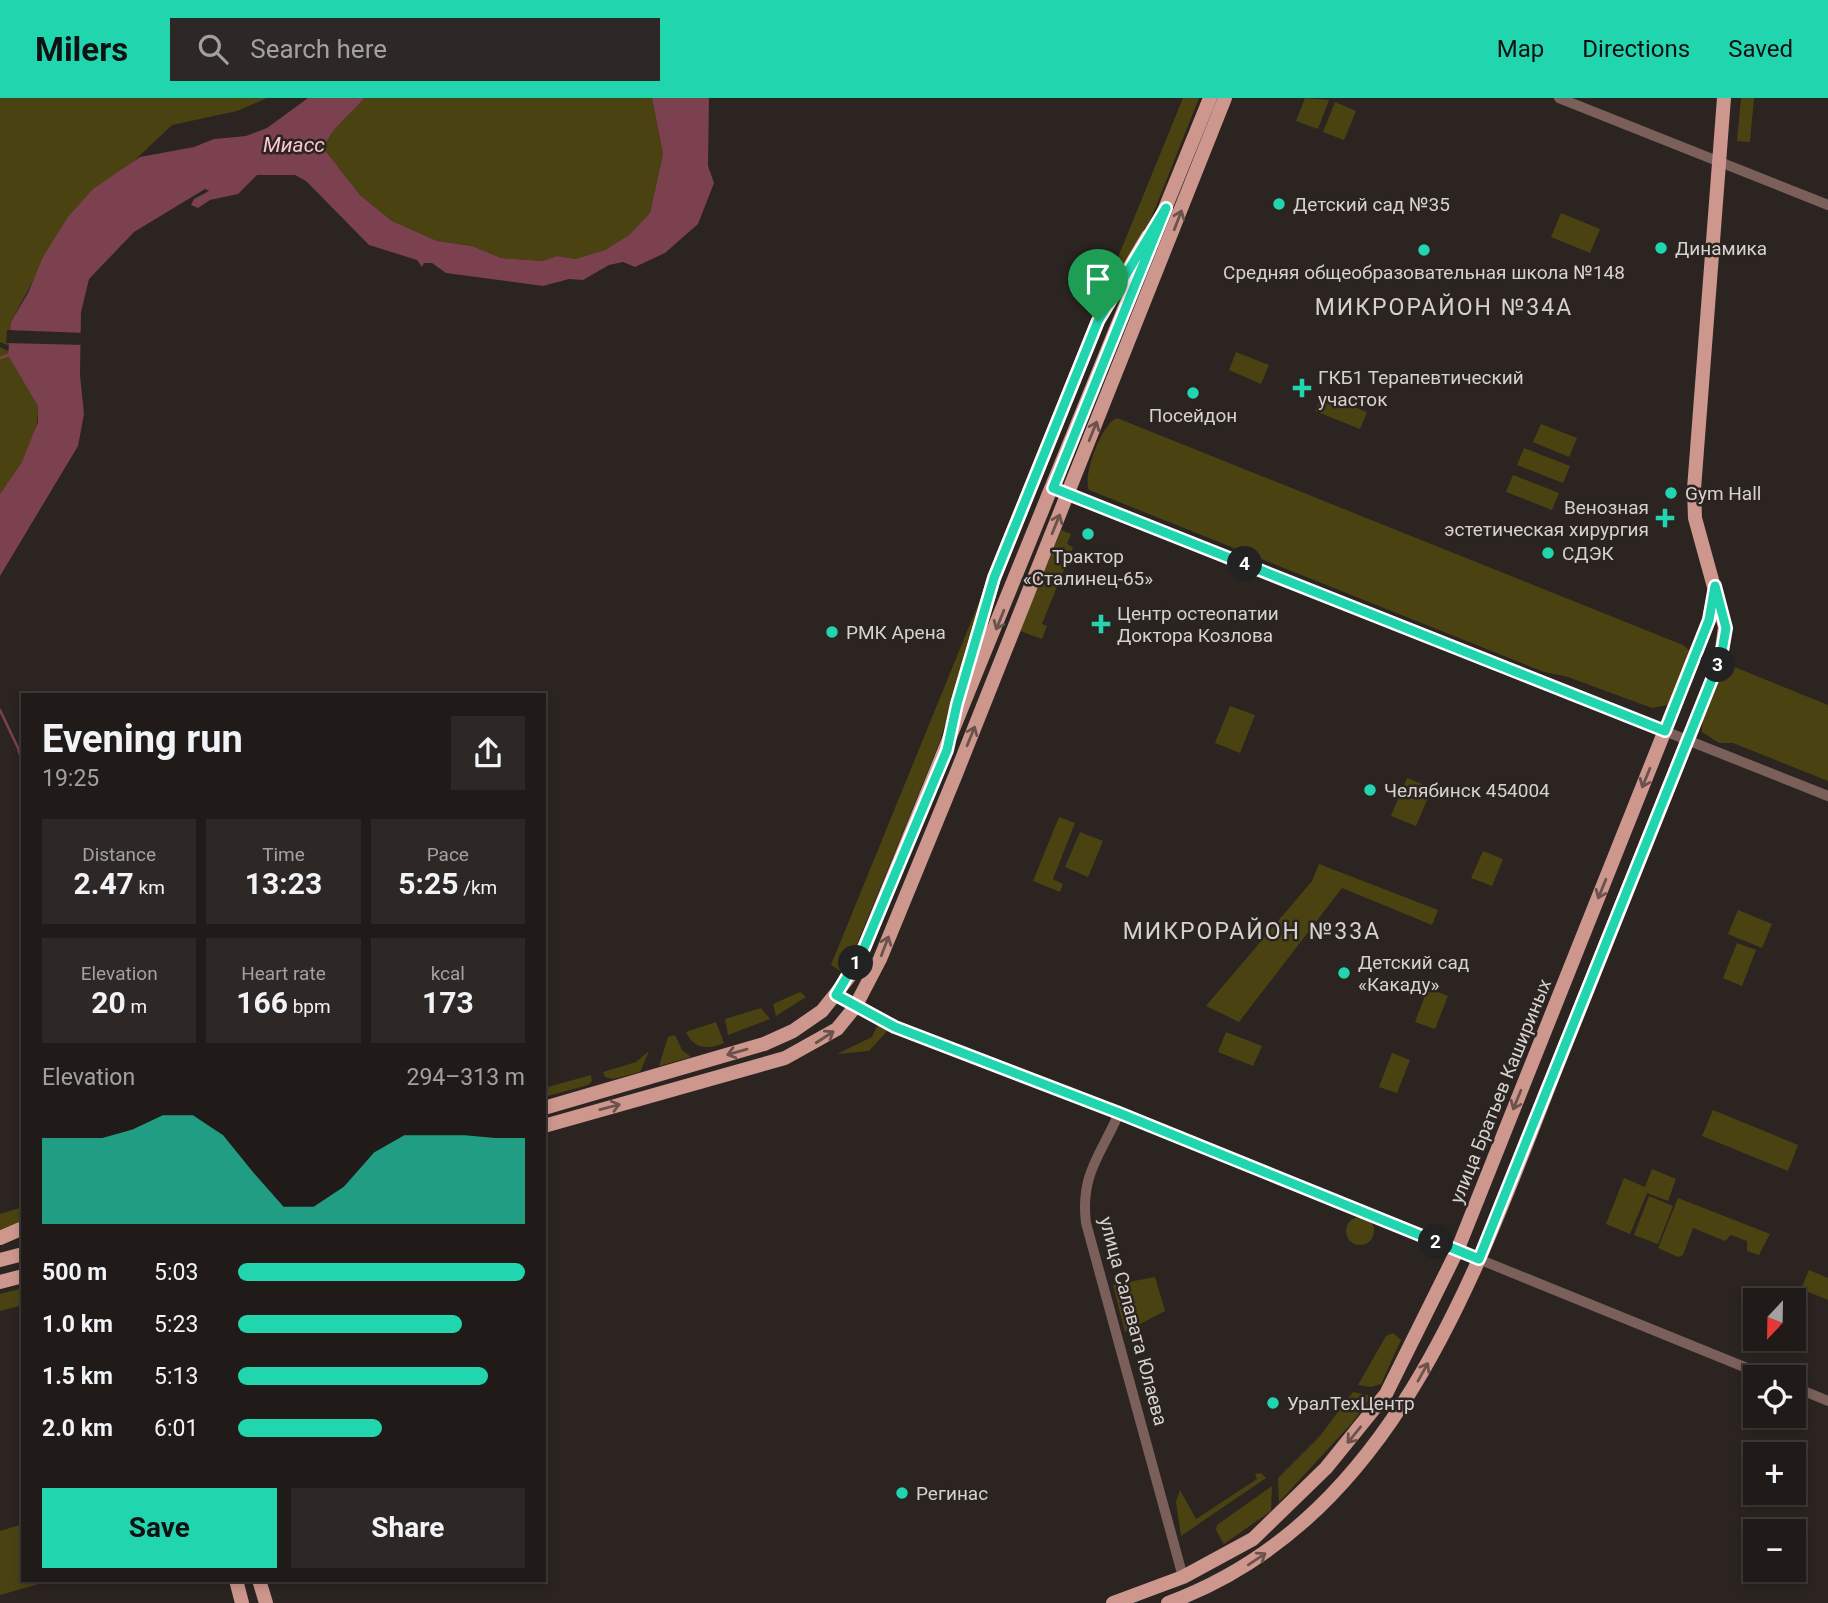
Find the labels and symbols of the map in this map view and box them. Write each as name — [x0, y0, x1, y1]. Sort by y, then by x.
water label: Миасс — [263, 133, 325, 157]
place label: Детский сад №35 — [1293, 193, 1450, 216]
marker: Детский сад №35 — [1271, 196, 1287, 212]
one-way arrow — [1172, 209, 1185, 231]
place label: Динамика — [1675, 237, 1767, 260]
marker: Динамика — [1653, 240, 1669, 256]
marker: Средняя общеобразовательная школа №148 — [1416, 242, 1432, 258]
pin — [1068, 249, 1128, 321]
place label: Средняя общеобразовательная школа №148 — [1223, 261, 1625, 284]
district label: МИКРОРАЙОН №34А — [1315, 293, 1573, 321]
place label: ГКБ1 Терапевтический участок — [1318, 366, 1524, 411]
marker: ГКБ1 Терапевтический участок — [1292, 378, 1312, 398]
marker: Посейдон — [1185, 385, 1201, 401]
place label: Посейдон — [1149, 404, 1237, 427]
one-way arrow — [1088, 420, 1101, 442]
place label: Gym Hall — [1685, 482, 1761, 505]
marker: Gym Hall — [1663, 485, 1679, 501]
place label: Венозная эстетическая хирургия — [1444, 496, 1649, 541]
marker: Венозная эстетическая хирургия — [1655, 508, 1675, 528]
one-way arrow — [1050, 514, 1063, 536]
marker: Трактор «Сталинец-65» — [1080, 526, 1096, 542]
place label: СДЭК — [1562, 542, 1614, 565]
place label: Трактор «Сталинец-65» — [1023, 545, 1153, 590]
marker: СДЭК — [1540, 545, 1556, 561]
pin: 4 — [1228, 546, 1262, 582]
place label: Центр остеопатии Доктора Козлова — [1117, 602, 1279, 647]
one-way arrow — [993, 608, 1006, 630]
marker: Центр остеопатии Доктора Козлова — [1091, 614, 1111, 634]
place label: РМК Арена — [846, 621, 946, 644]
marker: РМК Арена — [824, 624, 840, 640]
pin: 3 — [1700, 648, 1736, 682]
one-way arrow — [966, 725, 979, 747]
one-way arrow — [1639, 767, 1652, 789]
place label: Челябинск 454004 — [1384, 779, 1550, 802]
marker: Челябинск 454004 — [1362, 782, 1378, 798]
one-way arrow — [1595, 878, 1608, 899]
district label: МИКРОРАЙОН №33А — [1123, 917, 1381, 945]
one-way arrow — [879, 936, 892, 958]
pin: 1 — [838, 946, 874, 980]
place label: Детский сад «Какаду» — [1358, 951, 1469, 996]
marker: Детский сад «Какаду» — [1336, 965, 1352, 981]
street label: улица Братьев Кашириных — [1445, 975, 1556, 1207]
one-way arrow — [815, 1029, 835, 1043]
one-way arrow — [726, 1047, 748, 1060]
one-way arrow — [1510, 1089, 1523, 1110]
one-way arrow — [598, 1100, 621, 1113]
street label: улица Салавата Юлаева — [1095, 1214, 1172, 1428]
pin: 2 — [1418, 1224, 1454, 1260]
north arrow — [1743, 1288, 1806, 1351]
one-way arrow — [1416, 1362, 1430, 1382]
place label: УралТехЦентр — [1287, 1392, 1415, 1415]
marker: УралТехЦентр — [1265, 1395, 1281, 1411]
one-way arrow — [1346, 1426, 1361, 1444]
place label: Регинас — [916, 1482, 988, 1505]
marker: Регинас — [894, 1485, 910, 1501]
one-way arrow — [1247, 1552, 1267, 1566]

